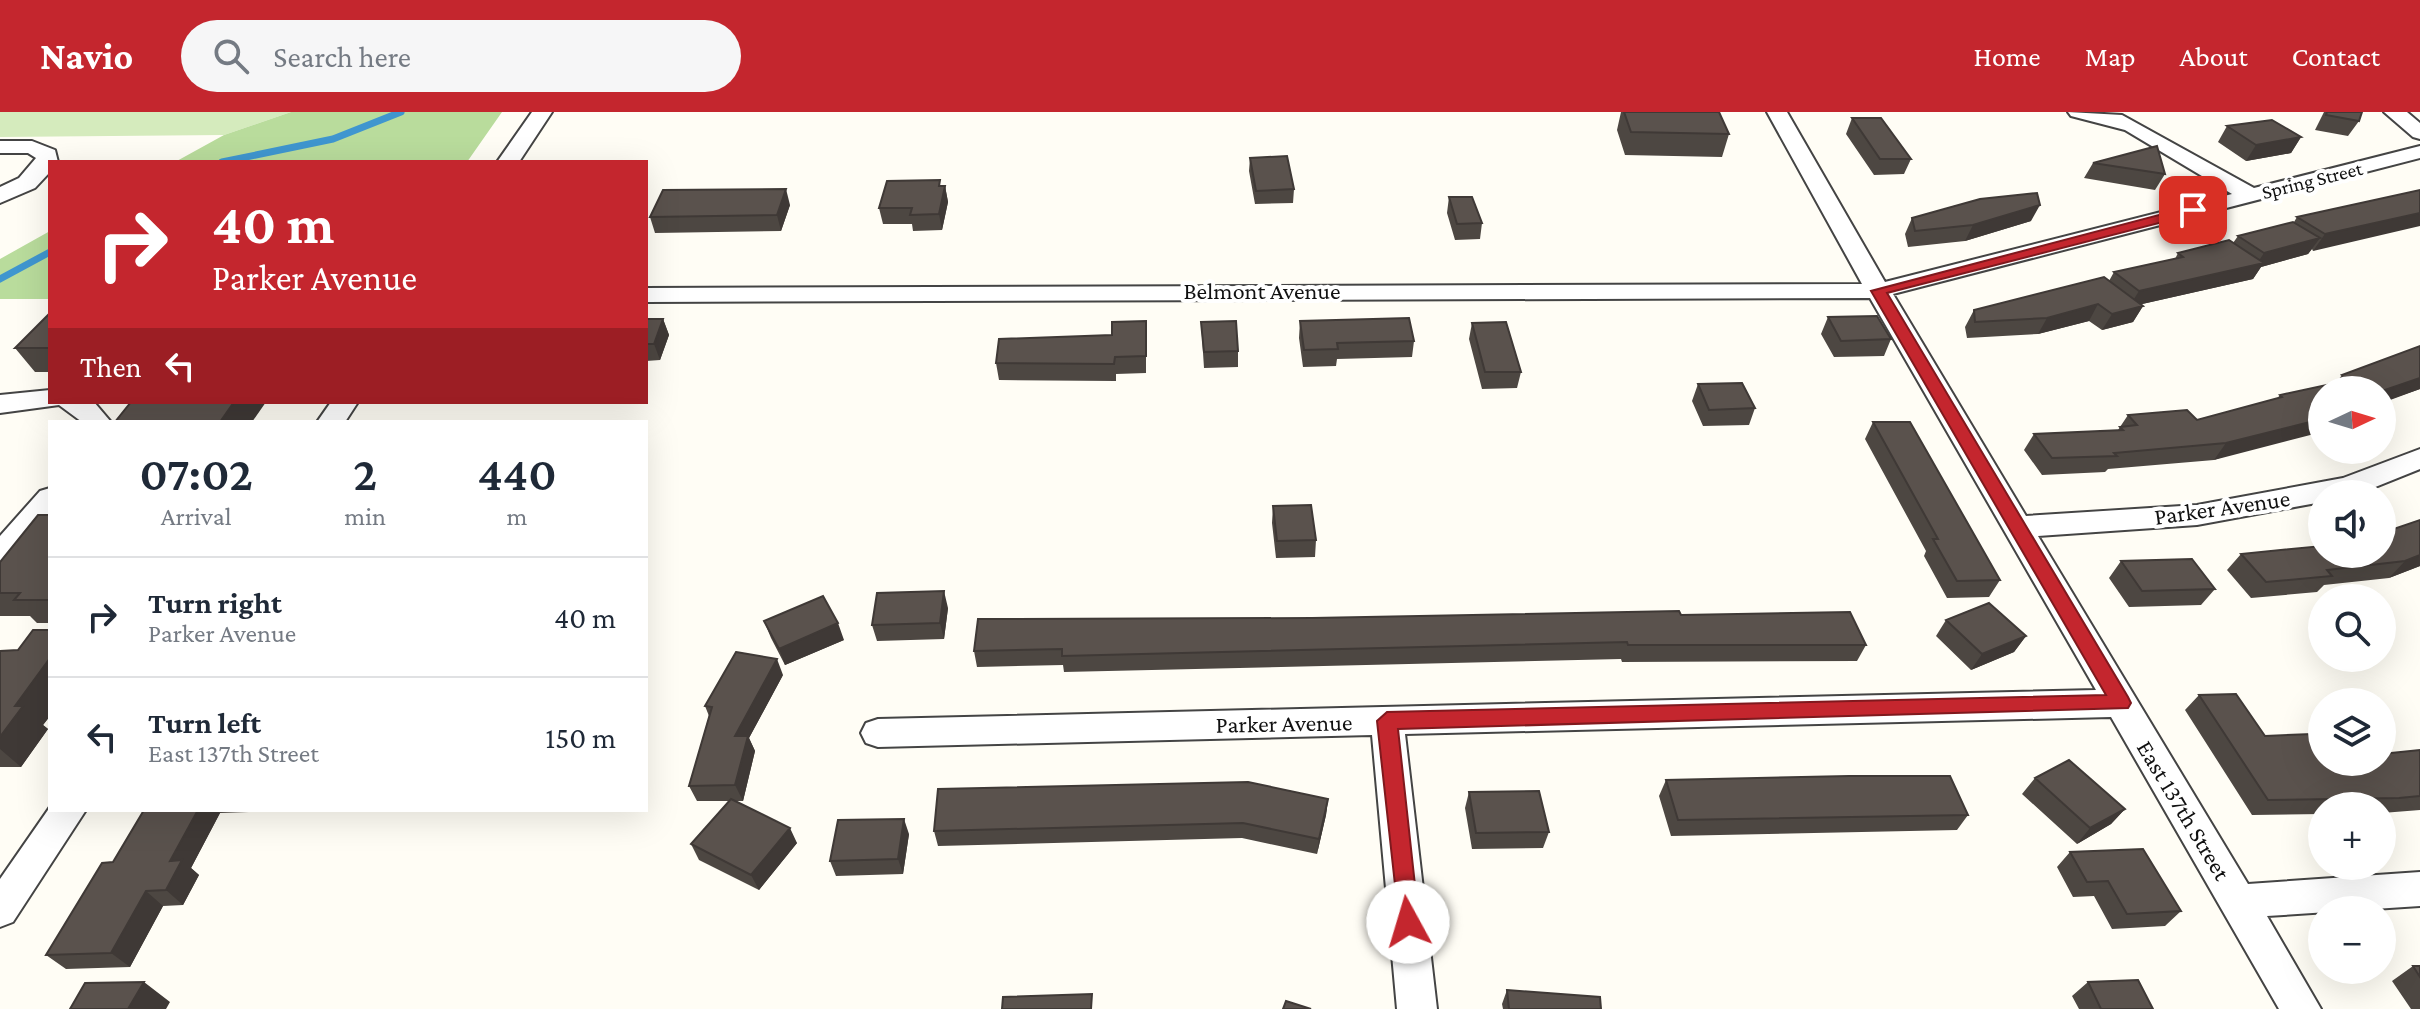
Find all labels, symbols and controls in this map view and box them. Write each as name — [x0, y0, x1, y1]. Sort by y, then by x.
search box — [181, 20, 741, 92]
icon: search — [209, 34, 253, 78]
text: Navio — [40, 35, 133, 77]
text: Search here — [273, 40, 411, 73]
text: Home — [1974, 41, 2041, 72]
text: Map — [2085, 41, 2136, 72]
text: About — [2180, 41, 2248, 72]
text: Contact — [2292, 41, 2380, 72]
street label: Spring Street — [2259, 157, 2365, 204]
pin — [2159, 176, 2227, 244]
icon: arrive — [2171, 188, 2215, 232]
icon: right — [80, 192, 184, 296]
text: 40 m — [212, 193, 334, 255]
text: Parker Avenue — [212, 258, 417, 298]
street label: Belmont Avenue — [1183, 277, 1341, 304]
icon: left — [158, 344, 202, 388]
text: Then — [80, 350, 142, 383]
north arrow — [2308, 376, 2396, 464]
map controls — [2308, 376, 2396, 984]
text: 07:02 — [139, 447, 253, 500]
text: 2 — [353, 447, 377, 500]
text: 440 — [478, 447, 557, 500]
button: sound — [2308, 480, 2396, 568]
street label: Parker Avenue — [2152, 484, 2292, 530]
text: Arrival — [161, 502, 232, 531]
text: min — [344, 502, 386, 531]
text: m — [507, 502, 527, 531]
button: search — [2308, 584, 2396, 672]
text: Turn right — [148, 586, 282, 619]
icon: right — [80, 595, 124, 639]
text: 40 m — [554, 601, 616, 634]
text: Parker Avenue — [148, 619, 296, 648]
button: layers — [2308, 688, 2396, 776]
text: Turn left — [148, 706, 261, 739]
street label: Parker Avenue — [1215, 708, 1353, 738]
icon: left — [80, 715, 124, 759]
text: 150 m — [545, 721, 616, 754]
street label: East 137th Street — [2132, 735, 2237, 885]
text: East 137th Street — [148, 739, 319, 768]
button: + — [2308, 792, 2396, 880]
position arrow — [1366, 880, 1450, 964]
button: − — [2308, 896, 2396, 984]

